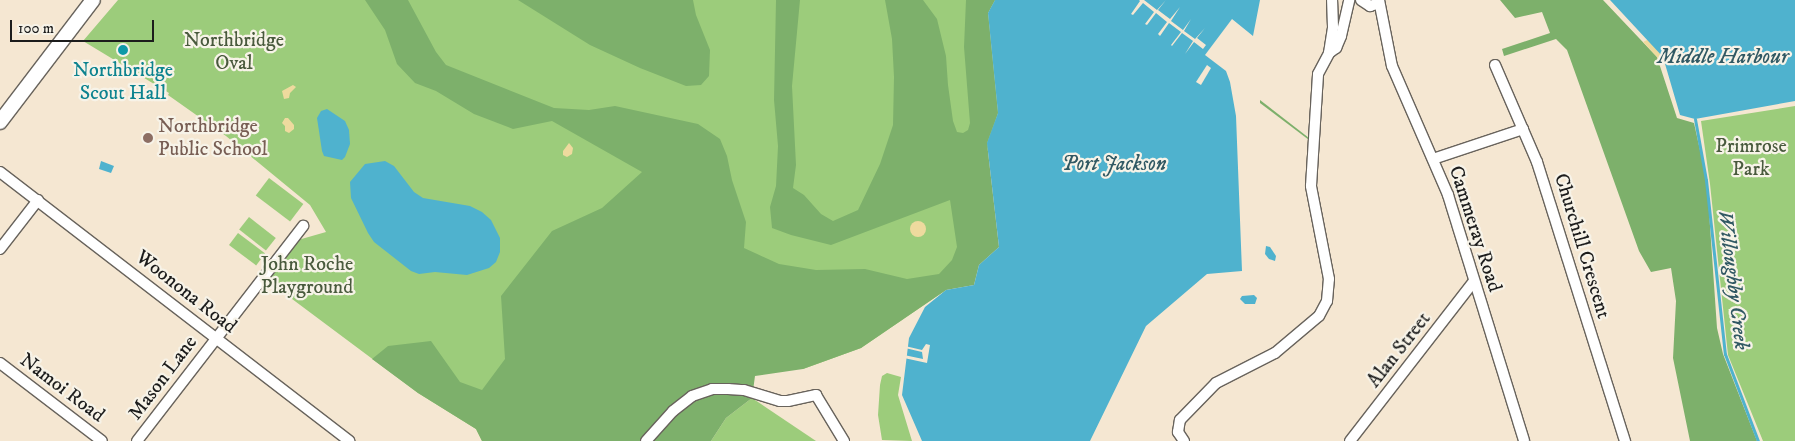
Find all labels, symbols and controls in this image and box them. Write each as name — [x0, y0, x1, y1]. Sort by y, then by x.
scale bar — [12, 10, 156, 42]
text: 100 m — [18, 19, 54, 38]
park label: Northbridge Oval — [184, 29, 284, 76]
marker: Northbridge Scout Hall — [117, 44, 129, 56]
water label: Middle Harbour — [1658, 44, 1788, 70]
place label: Northbridge Scout Hall — [73, 58, 173, 105]
place label: Northbridge Public School — [158, 114, 268, 161]
marker: Northbridge Public School — [142, 132, 154, 144]
park label: Primrose Park — [1715, 134, 1787, 181]
water label: Port Jackson — [1062, 151, 1166, 177]
street label: Cammeray Road — [1443, 163, 1507, 295]
street label: Churchill Crescent — [1549, 171, 1615, 321]
water label: Willoughby Creek — [1712, 209, 1754, 351]
street label: Woonona Road — [131, 245, 241, 339]
park label: John Roche Playground — [261, 252, 353, 299]
street label: Alan Street — [1362, 307, 1436, 393]
street label: Mason Lane — [123, 331, 203, 425]
street label: Namoi Road — [15, 348, 109, 428]

